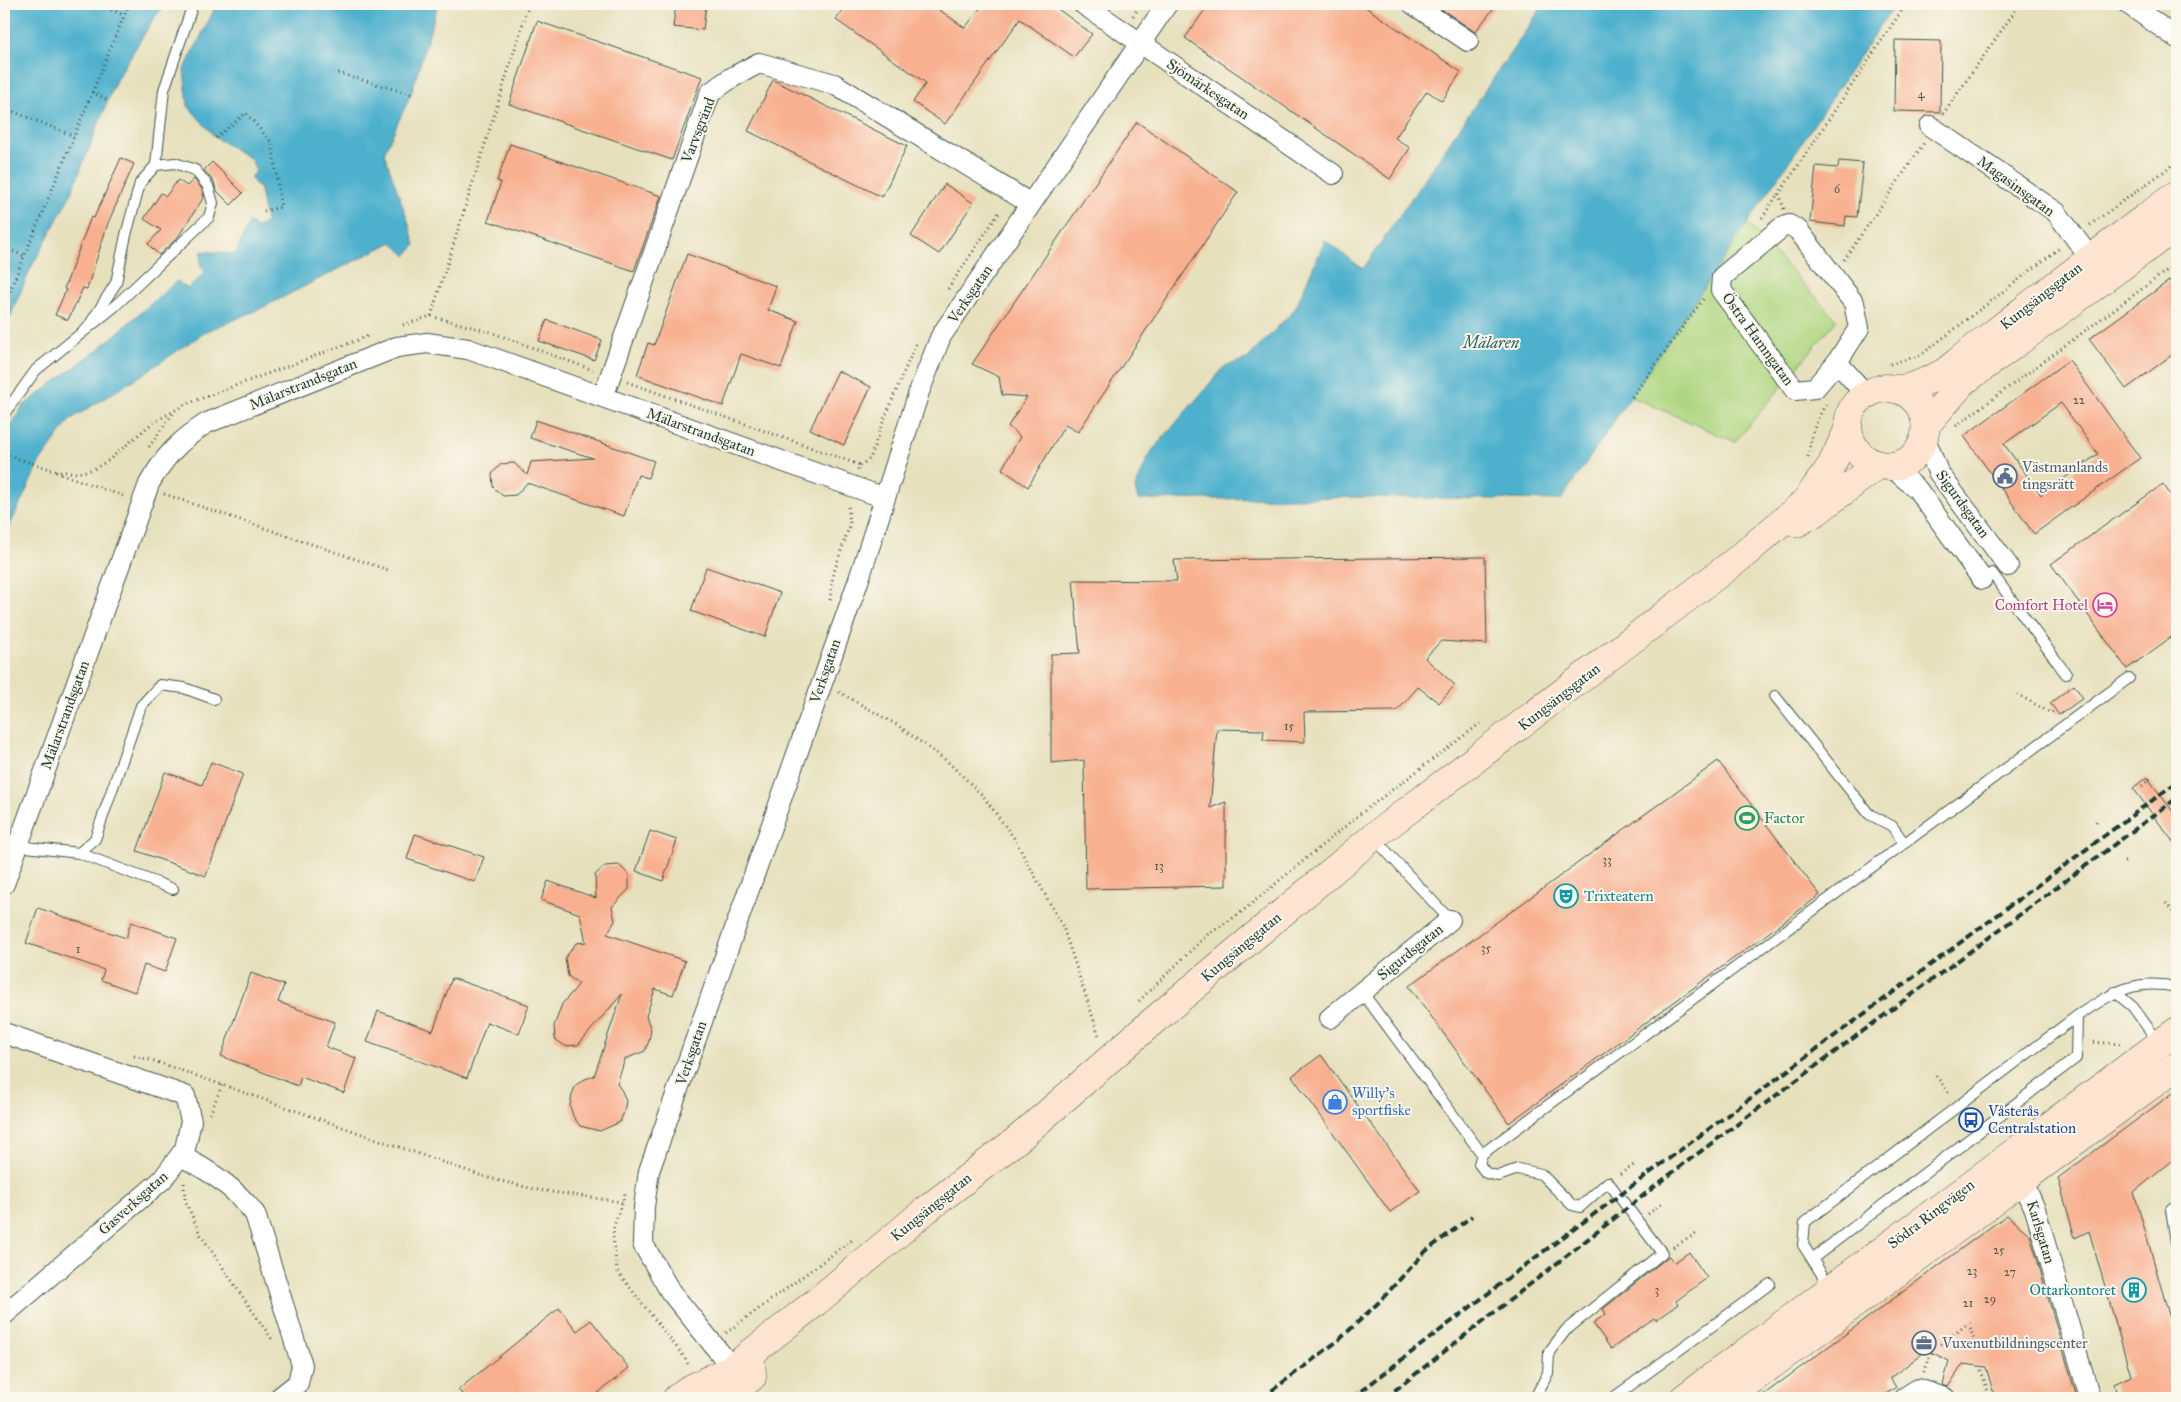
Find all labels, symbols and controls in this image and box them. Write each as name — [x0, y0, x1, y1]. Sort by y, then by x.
street label: Sjömärkesgatan — [1163, 55, 1253, 123]
house number: 4 — [1918, 87, 1925, 101]
street label: Varvsgränd — [677, 94, 719, 166]
street label: Magasinsgatan — [1974, 152, 2058, 220]
house number: 6 — [1834, 182, 1841, 196]
street label: Kungsängsgatan — [1996, 258, 2086, 334]
street label: Verksgatan — [943, 261, 996, 327]
street label: Östra Hamngatan — [1718, 288, 1799, 389]
water label: Mälaren — [1461, 333, 1520, 352]
street label: Mälarstrandsgatan — [246, 354, 360, 414]
house number: 22 — [2073, 393, 2085, 407]
street label: Mälarstrandsgatan — [644, 404, 758, 460]
place label: Västmanlands tingsrätt — [2021, 458, 2108, 493]
public building icon: Västmanlands tingsrätt — [1992, 463, 2018, 489]
street label: Sigurdsgatan — [1932, 467, 1994, 541]
hotel icon: Comfort Hotel — [2092, 592, 2118, 618]
place label: Comfort Hotel — [1995, 596, 2089, 614]
street label: Verksgatan — [805, 637, 844, 706]
street label: Mälarstrandsgatan — [37, 658, 93, 772]
street label: Kungsängsgatan — [1514, 659, 1604, 735]
house number: 15 — [1284, 719, 1295, 733]
sports icon: Factor — [1734, 805, 1760, 831]
place label: Factor — [1764, 809, 1805, 827]
house number: 33 — [1602, 853, 1612, 867]
house number: 13 — [1154, 859, 1164, 873]
theatre icon: Trixteatern — [1553, 883, 1579, 909]
place label: Trixteatern — [1584, 887, 1654, 905]
street label: Kungsängsgatan — [1197, 908, 1285, 986]
street label: Sigurdsgatan — [1373, 920, 1447, 984]
house number: 35 — [1481, 941, 1492, 955]
house number: 1 — [76, 942, 81, 956]
street label: Verksgatan — [671, 1019, 710, 1088]
place label: Willy's sportfiske — [1352, 1084, 1411, 1119]
shop icon: Willy's sportfiske — [1322, 1089, 1348, 1115]
place label: Våsterås Centralstation — [1987, 1102, 2076, 1137]
bus stop icon: Våsterås Centralstation — [1958, 1107, 1984, 1133]
street label: Gasverksgatan — [95, 1167, 171, 1239]
street label: Kungsängsgatan — [887, 1169, 975, 1245]
street label: Södra Ringvägen — [1884, 1176, 1978, 1252]
street label: Karlsgatan — [2023, 1198, 2059, 1266]
house number: 25 — [1993, 1243, 2005, 1257]
house number: 23 — [1967, 1264, 1978, 1278]
house number: 27 — [2004, 1265, 2016, 1279]
building icon: Ottarkontoret — [2121, 1277, 2147, 1303]
place label: Ottarkontoret — [2030, 1281, 2117, 1299]
house number: 3 — [1655, 1283, 1660, 1297]
house number: 29 — [1984, 1292, 1996, 1306]
house number: 21 — [1963, 1296, 1974, 1310]
office icon: Vuxenutbildningscenter — [1911, 1330, 1937, 1356]
place label: Vuxenutbildningscenter — [1941, 1334, 2088, 1352]

